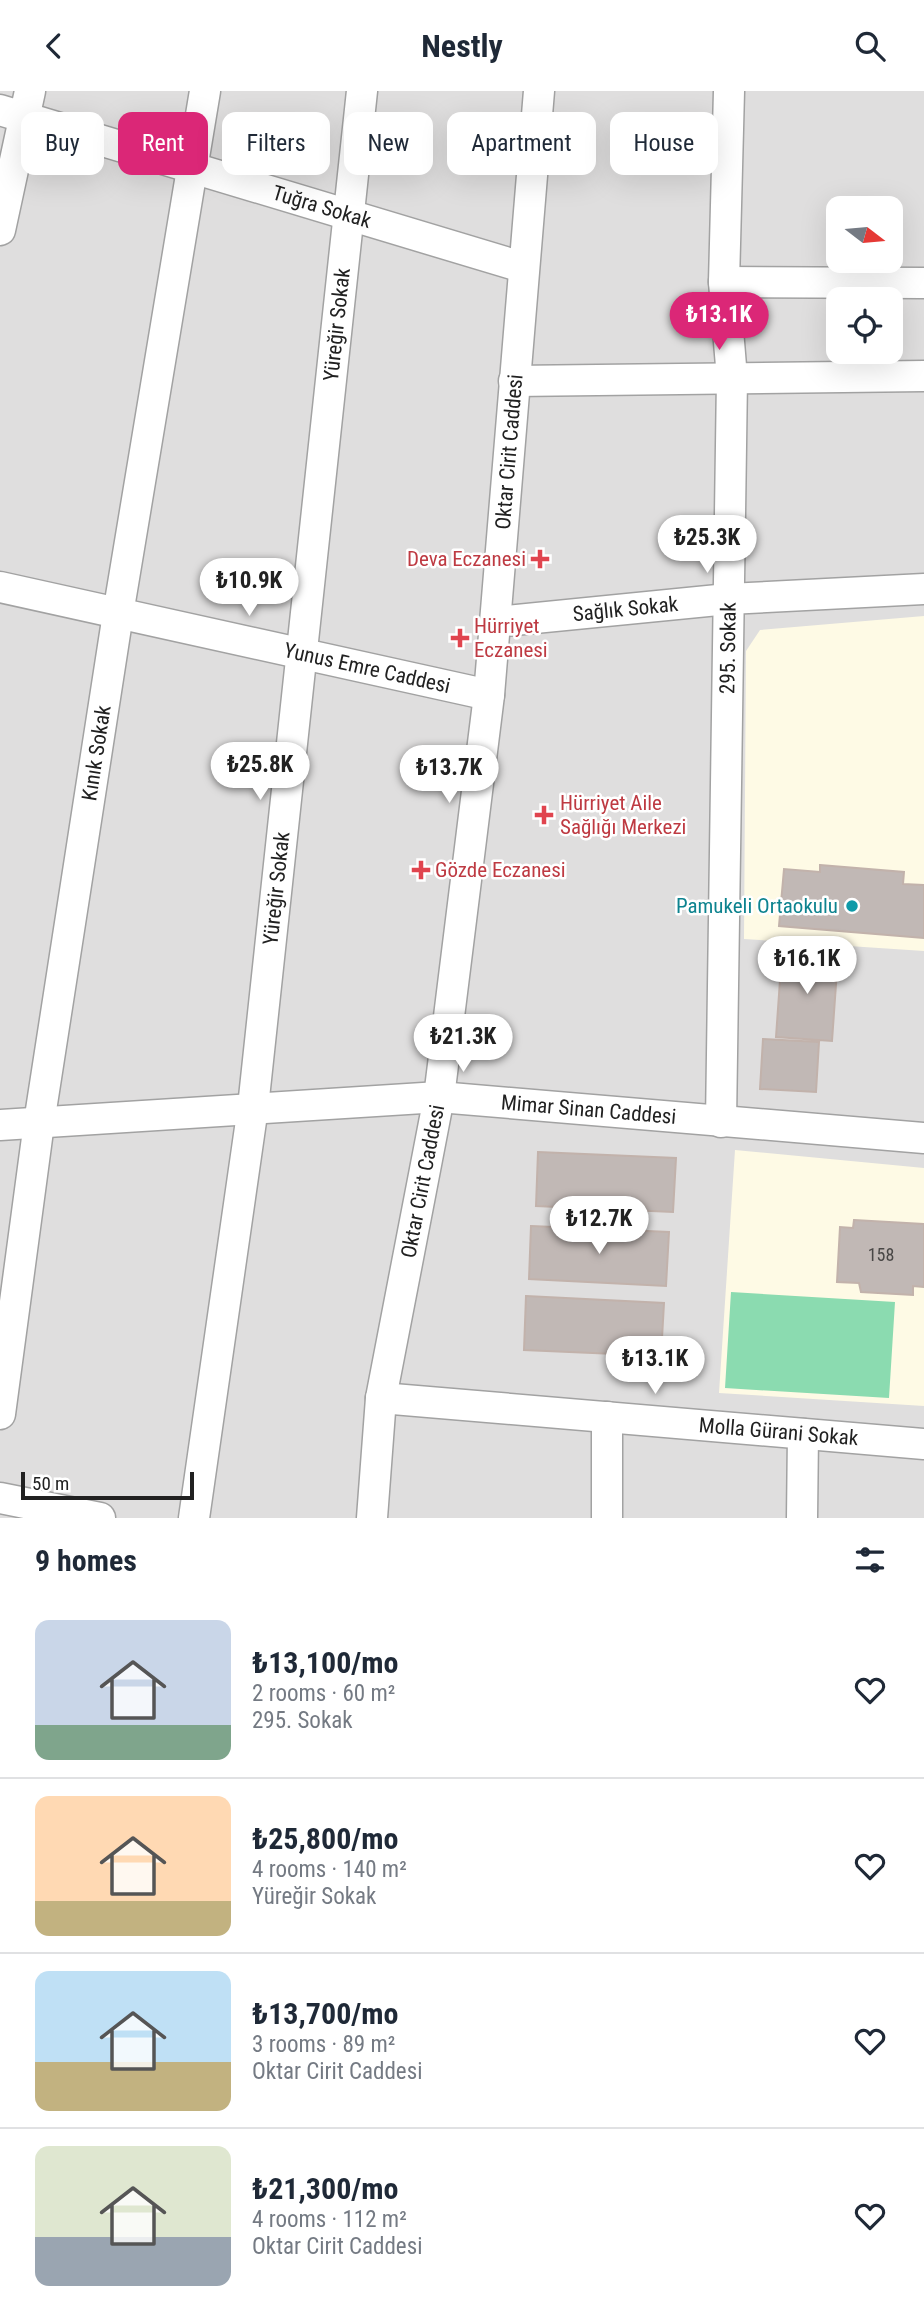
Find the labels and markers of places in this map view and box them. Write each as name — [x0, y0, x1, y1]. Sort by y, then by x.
pin: ₺13.1K — [662, 293, 776, 352]
pin: ₺25.3K — [650, 515, 764, 575]
place label: Deva Eczanesi — [407, 547, 526, 571]
marker: Deva Eczanesi — [532, 551, 548, 567]
pin: ₺10.9K — [192, 559, 306, 618]
place label: Hürriyet Eczanesi — [474, 614, 548, 662]
marker: Hürriyet Eczanesi — [452, 630, 468, 646]
pin: ₺25.8K — [203, 743, 317, 802]
pin: ₺13.7K — [392, 745, 506, 805]
place label: Hürriyet Aile Sağlığı Merkezi — [560, 791, 686, 839]
marker: Hürriyet Aile Sağlığı Merkezi — [534, 805, 554, 825]
place label: Gözde Eczanesi — [435, 858, 566, 882]
marker: Gözde Eczanesi — [413, 862, 429, 878]
place label: Pamukeli Ortaokulu — [676, 894, 838, 918]
marker: Pamukeli Ortaokulu — [844, 898, 860, 914]
pin: ₺16.1K — [750, 937, 864, 996]
pin: ₺21.3K — [406, 1014, 520, 1074]
pin: ₺12.7K — [542, 1197, 656, 1256]
pin: ₺13.1K — [598, 1337, 712, 1396]

